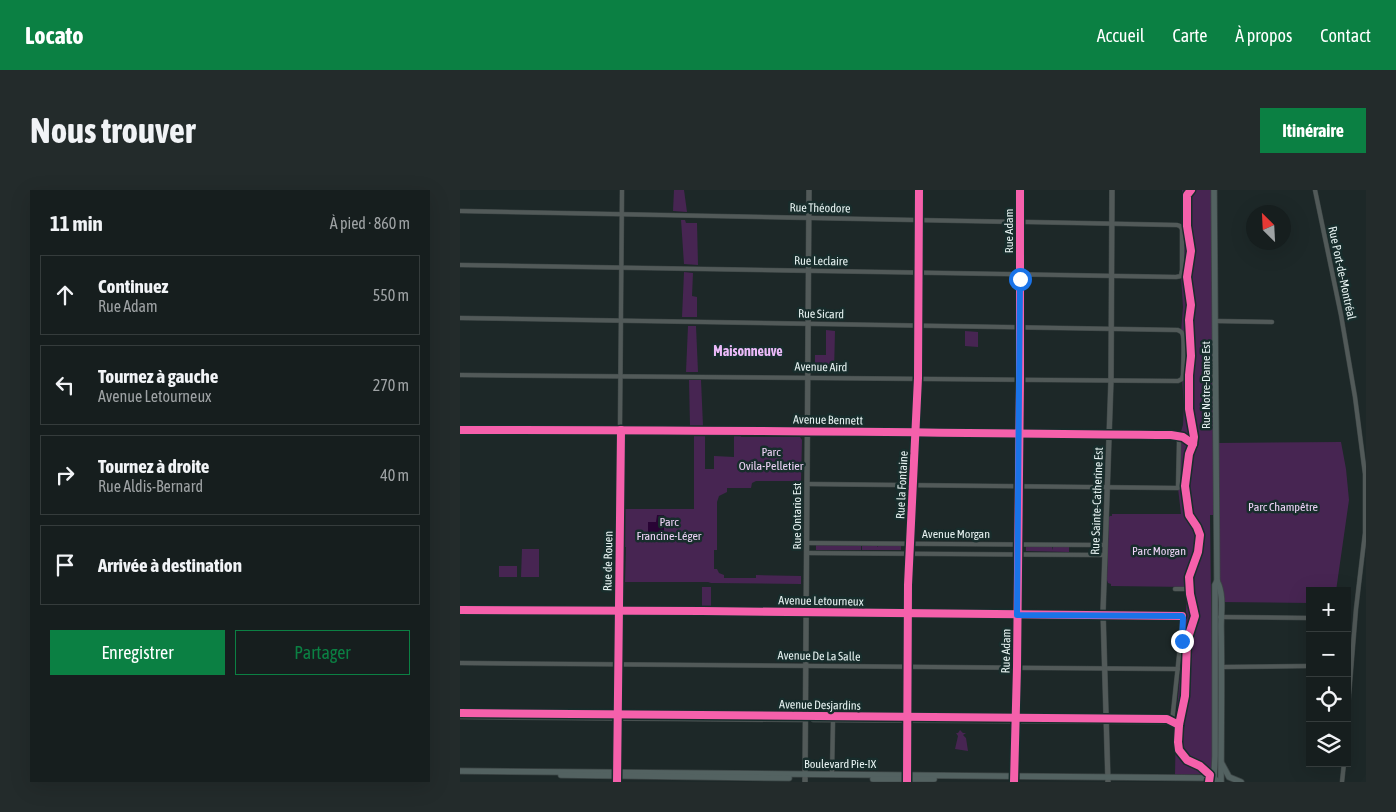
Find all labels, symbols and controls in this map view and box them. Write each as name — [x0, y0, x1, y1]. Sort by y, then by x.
text: Locato — [25, 22, 84, 49]
text: Accueil — [1097, 25, 1145, 46]
text: Carte — [1173, 25, 1207, 46]
text: À propos — [1235, 25, 1292, 46]
text: Contact — [1320, 25, 1371, 46]
button: Itinéraire — [1260, 108, 1366, 153]
text: Nous trouver — [30, 110, 195, 150]
street label: Rue Théodore — [789, 200, 851, 216]
north arrow — [1246, 205, 1291, 250]
street label: Rue Adam — [1002, 209, 1016, 253]
text: 11 min — [50, 211, 103, 235]
text: À pied · 860 m — [330, 214, 410, 232]
street label: Rue Port-de-Montréal — [1325, 225, 1359, 322]
street label: Rue Leclaire — [794, 254, 848, 268]
route start — [1009, 268, 1032, 291]
text: Continuez — [98, 275, 168, 297]
icon: ahead — [51, 281, 79, 309]
text: 550 m — [373, 286, 409, 304]
text: Rue Adam — [98, 297, 158, 315]
street label: Rue Sicard — [798, 307, 844, 321]
street label: Rue Notre-Dame Est — [1199, 341, 1213, 429]
district label: Maisonneuve — [713, 343, 783, 359]
street label: Avenue Aird — [795, 360, 847, 374]
text: Tournez à gauche — [98, 365, 218, 387]
icon: left — [51, 371, 79, 399]
text: 270 m — [373, 376, 409, 394]
text: Avenue Letourneux — [98, 387, 212, 405]
street label: Avenue Bennett — [793, 412, 864, 428]
park label: Parc Ovila-Pelletier — [739, 445, 804, 473]
street label: Rue Sainte-Catherine Est — [1088, 446, 1106, 555]
street label: Rue la Fontaine — [893, 450, 911, 520]
text: Tournez à droite — [98, 455, 209, 477]
icon: right — [51, 461, 79, 489]
text: 40 m — [380, 466, 409, 484]
text: Rue Aldis-Bernard — [98, 477, 203, 495]
street label: Rue Ontario Est — [790, 482, 804, 550]
park label: Parc Champêtre — [1248, 500, 1318, 514]
park label: Parc Francine-Léger — [637, 515, 702, 543]
street label: Avenue Morgan — [922, 527, 990, 541]
street label: Rue de Rouen — [600, 531, 616, 591]
park label: Parc Morgan — [1132, 544, 1186, 558]
icon: arrive — [51, 551, 79, 579]
text: Arrivée à destination — [98, 554, 242, 576]
map controls — [1306, 587, 1351, 767]
button: + — [1306, 587, 1351, 632]
street label: Avenue Letourneux — [778, 593, 864, 609]
street label: Rue Adam — [999, 629, 1013, 673]
button: Enregistrer — [50, 630, 225, 675]
button: Partager — [235, 630, 410, 675]
route end — [1171, 630, 1194, 653]
button: − — [1306, 632, 1351, 677]
street label: Avenue De La Salle — [777, 648, 861, 664]
button: locate — [1306, 677, 1351, 722]
street label: Avenue Desjardins — [779, 697, 861, 713]
button: layers — [1306, 722, 1351, 767]
street label: Boulevard Pie-IX — [804, 757, 877, 771]

